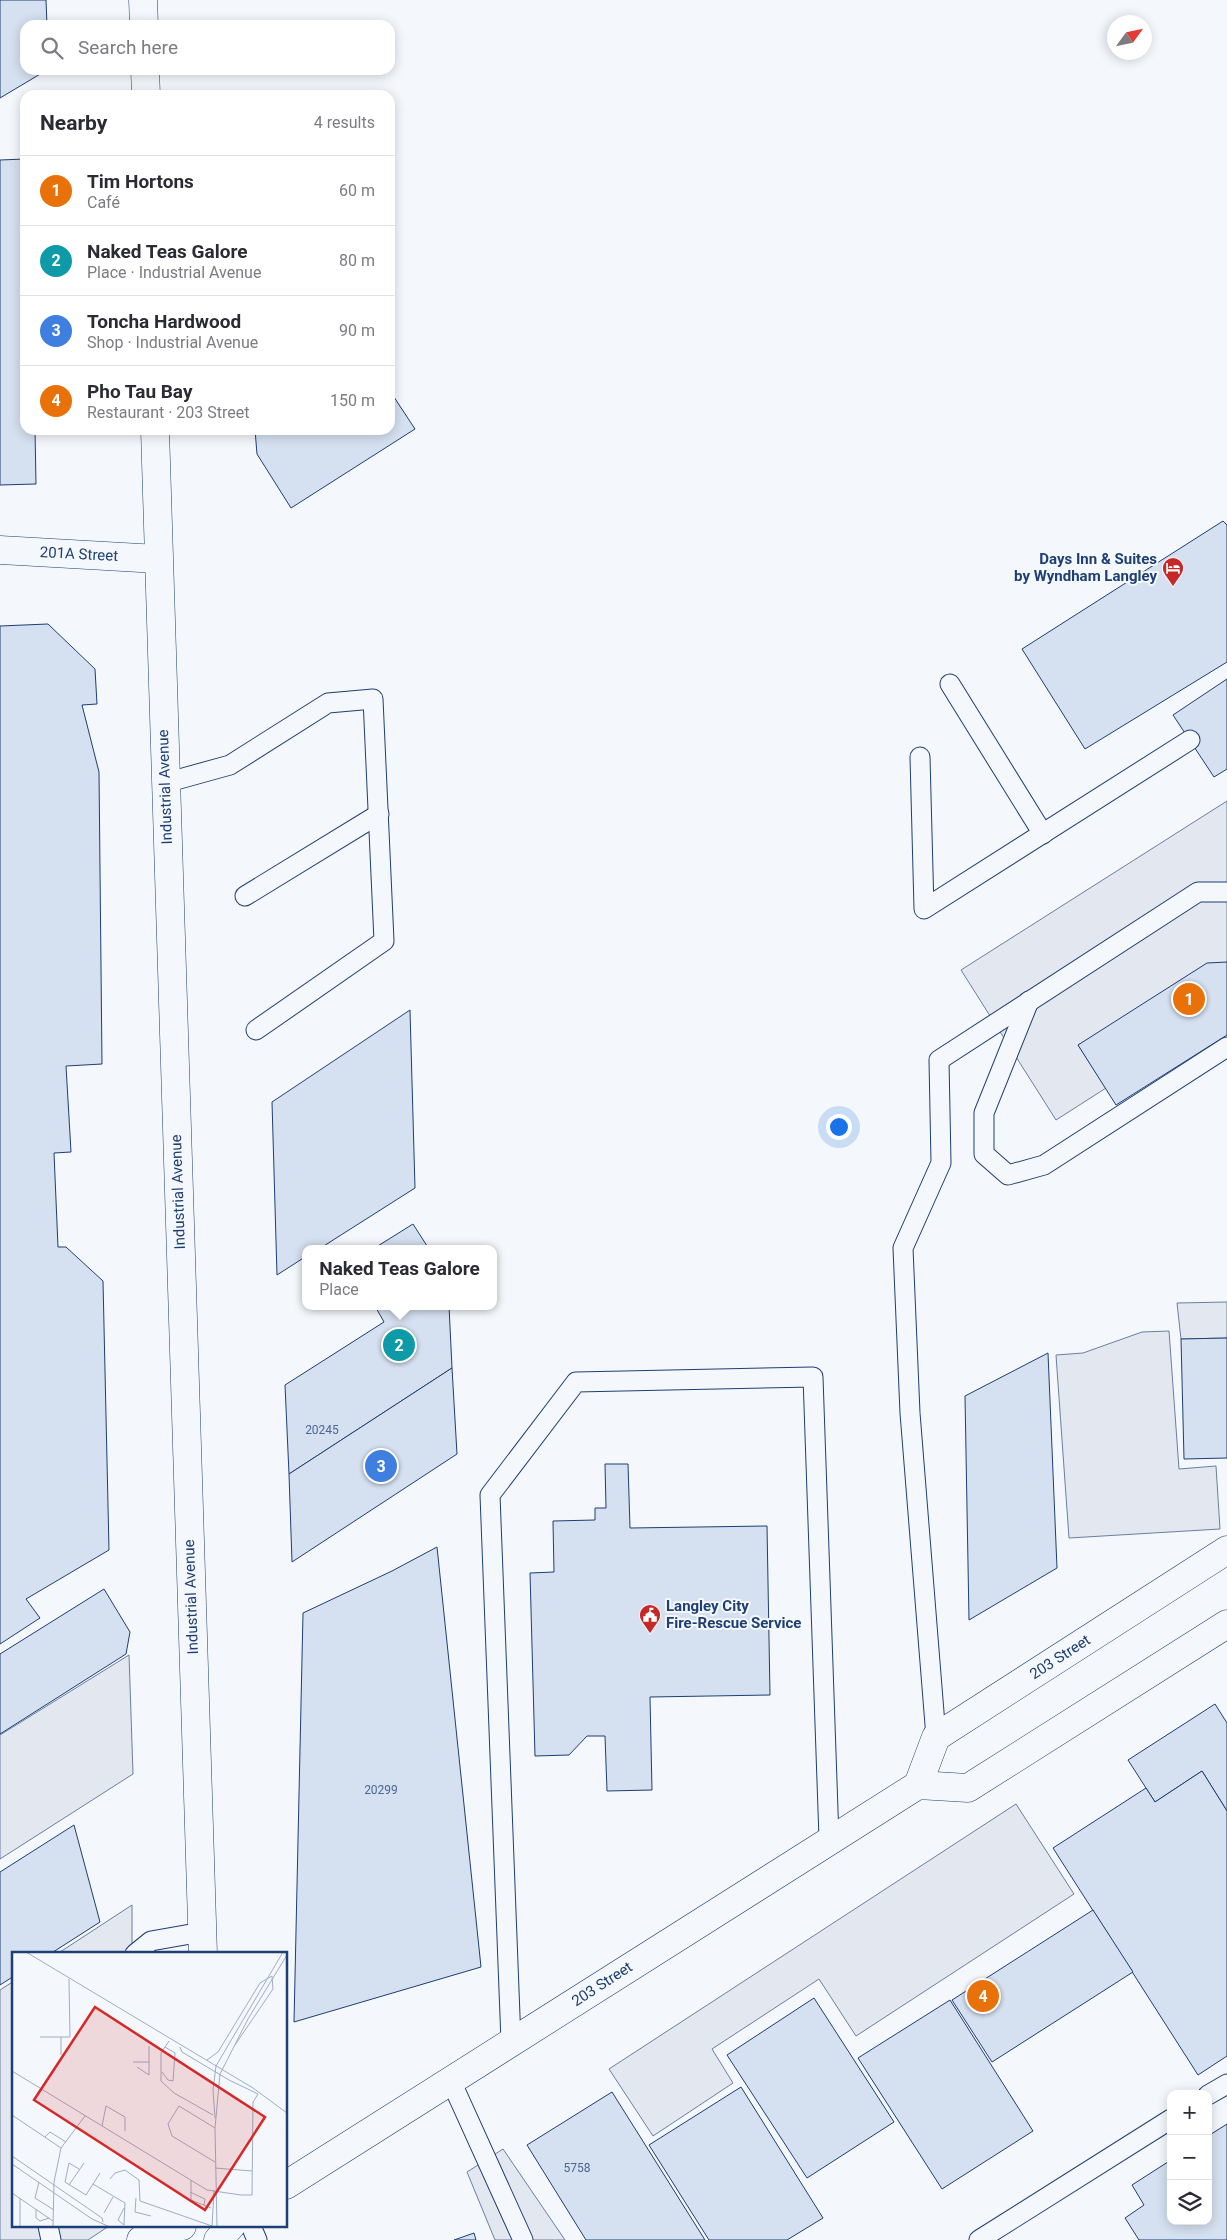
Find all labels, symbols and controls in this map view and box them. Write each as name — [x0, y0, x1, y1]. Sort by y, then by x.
north arrow — [1107, 15, 1152, 60]
search box — [20, 20, 395, 75]
icon: search — [38, 34, 66, 62]
text: Search here — [78, 36, 178, 59]
text: Nearby — [40, 111, 107, 135]
text: 4 results — [314, 113, 375, 132]
text: Tim Hortons — [87, 170, 194, 193]
text: 1 — [51, 181, 61, 200]
text: 60 m — [339, 181, 375, 200]
text: Café — [87, 193, 120, 212]
text: Naked Teas Galore — [87, 240, 247, 263]
text: 2 — [51, 251, 61, 270]
text: 80 m — [339, 251, 375, 270]
text: Place · Industrial Avenue — [87, 263, 261, 282]
text: Toncha Hardwood — [87, 310, 241, 333]
text: 3 — [51, 321, 61, 340]
text: 90 m — [339, 321, 375, 340]
text: Shop · Industrial Avenue — [87, 333, 258, 352]
text: Pho Tau Bay — [87, 380, 192, 403]
text: 4 — [51, 391, 61, 410]
text: 150 m — [330, 391, 375, 410]
text: Restaurant · 203 Street — [87, 403, 250, 422]
street label: 201A Street — [39, 543, 119, 565]
place label: Days Inn & Suites by Wyndham Langley — [1014, 550, 1157, 585]
hotel icon: Days Inn & Suites by Wyndham Langley — [1161, 556, 1185, 587]
street label: Industrial Avenue — [154, 729, 176, 845]
pin: 1 — [1173, 980, 1205, 1018]
your location — [826, 1114, 852, 1140]
street label: Industrial Avenue — [167, 1134, 189, 1250]
popup — [302, 1245, 497, 1310]
text: Naked Teas Galore — [319, 1257, 480, 1280]
text: Place — [319, 1280, 359, 1299]
pin: 2 — [383, 1326, 415, 1364]
house number: 20245 — [305, 1423, 339, 1437]
pin: 3 — [365, 1447, 397, 1485]
street label: Industrial Avenue — [180, 1539, 202, 1655]
place label: Langley City Fire-Rescue Service — [666, 1597, 801, 1632]
public building icon: Langley City Fire-Rescue Service — [638, 1603, 662, 1634]
street label: 203 Street — [1026, 1631, 1094, 1683]
house number: 20299 — [364, 1783, 398, 1797]
inset map — [12, 1952, 288, 2228]
street label: 203 Street — [568, 1958, 636, 2010]
pin: 4 — [967, 1977, 999, 2015]
map controls — [1167, 2090, 1212, 2225]
button: + — [1167, 2090, 1212, 2135]
button: − — [1167, 2135, 1212, 2180]
house number: 5758 — [564, 2161, 591, 2175]
button: layers — [1167, 2180, 1212, 2225]

